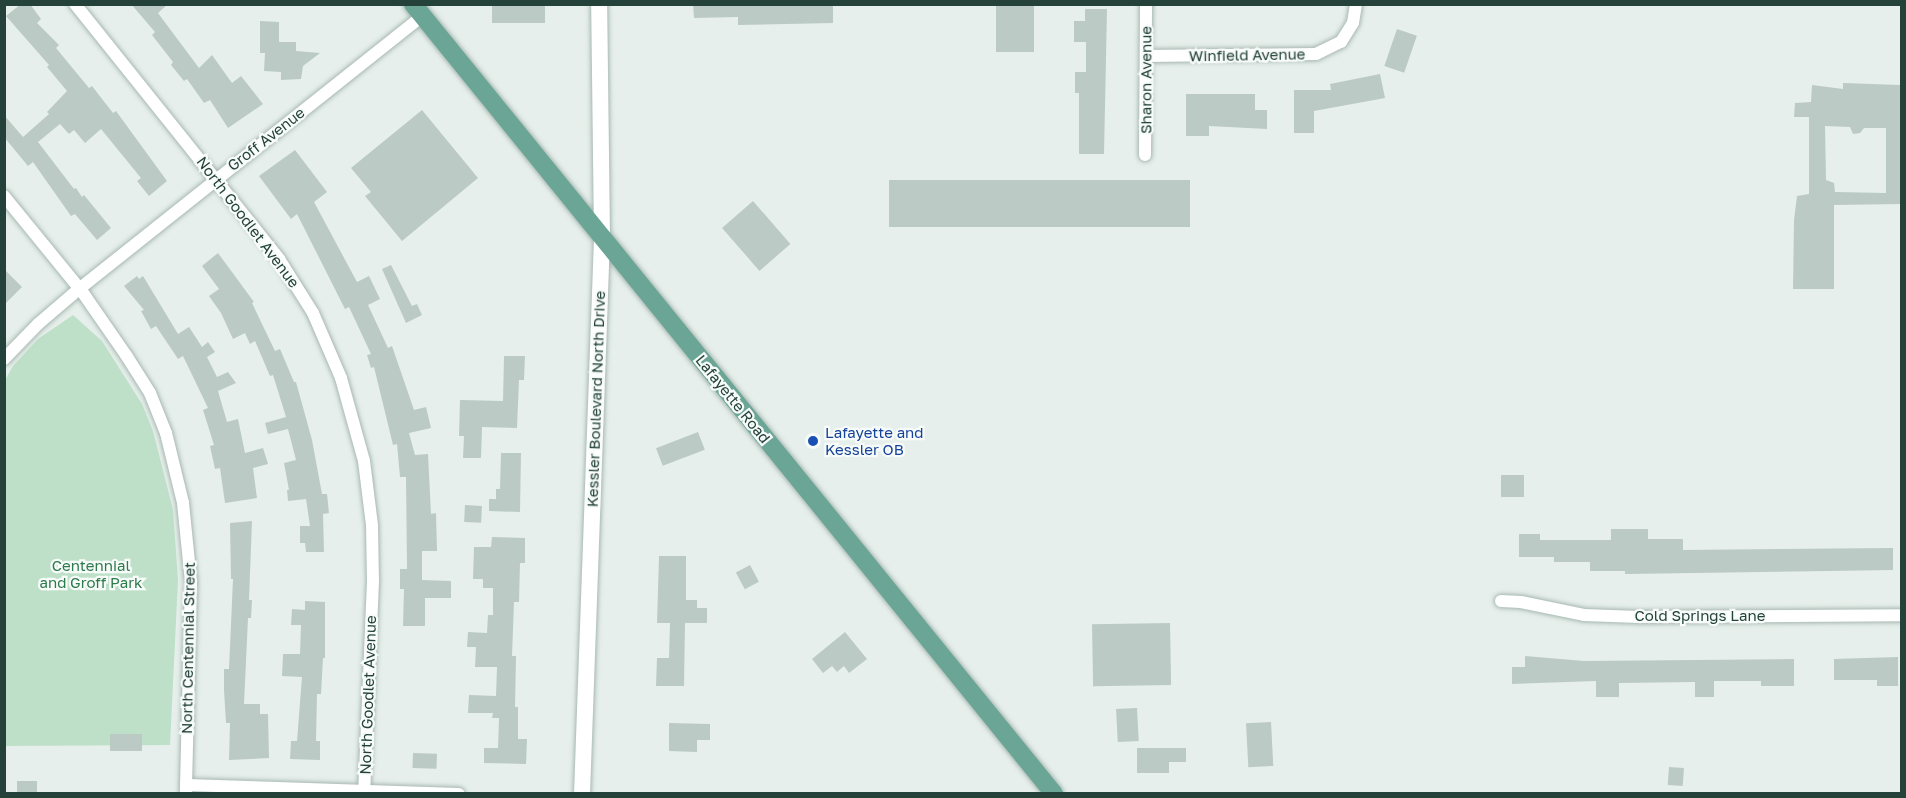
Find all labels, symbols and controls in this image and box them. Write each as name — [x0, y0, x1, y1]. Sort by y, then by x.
street label: Sharon Avenue — [1137, 26, 1155, 134]
street label: Winfield Avenue — [1189, 45, 1305, 65]
street label: Groff Avenue — [224, 103, 308, 175]
street label: North Goodlet Avenue — [193, 153, 303, 291]
street label: Kessler Boulevard North Drive — [583, 290, 609, 508]
street label: Lafayette Road — [692, 351, 774, 447]
place label: Lafayette and Kessler OB — [825, 423, 924, 458]
marker: Lafayette and Kessler OB — [806, 434, 820, 448]
park label: Centennial and Groff Park — [39, 556, 143, 591]
street label: North Centennial Street — [177, 562, 199, 734]
street label: Cold Springs Lane — [1635, 607, 1765, 625]
street label: North Goodlet Avenue — [356, 615, 380, 775]

